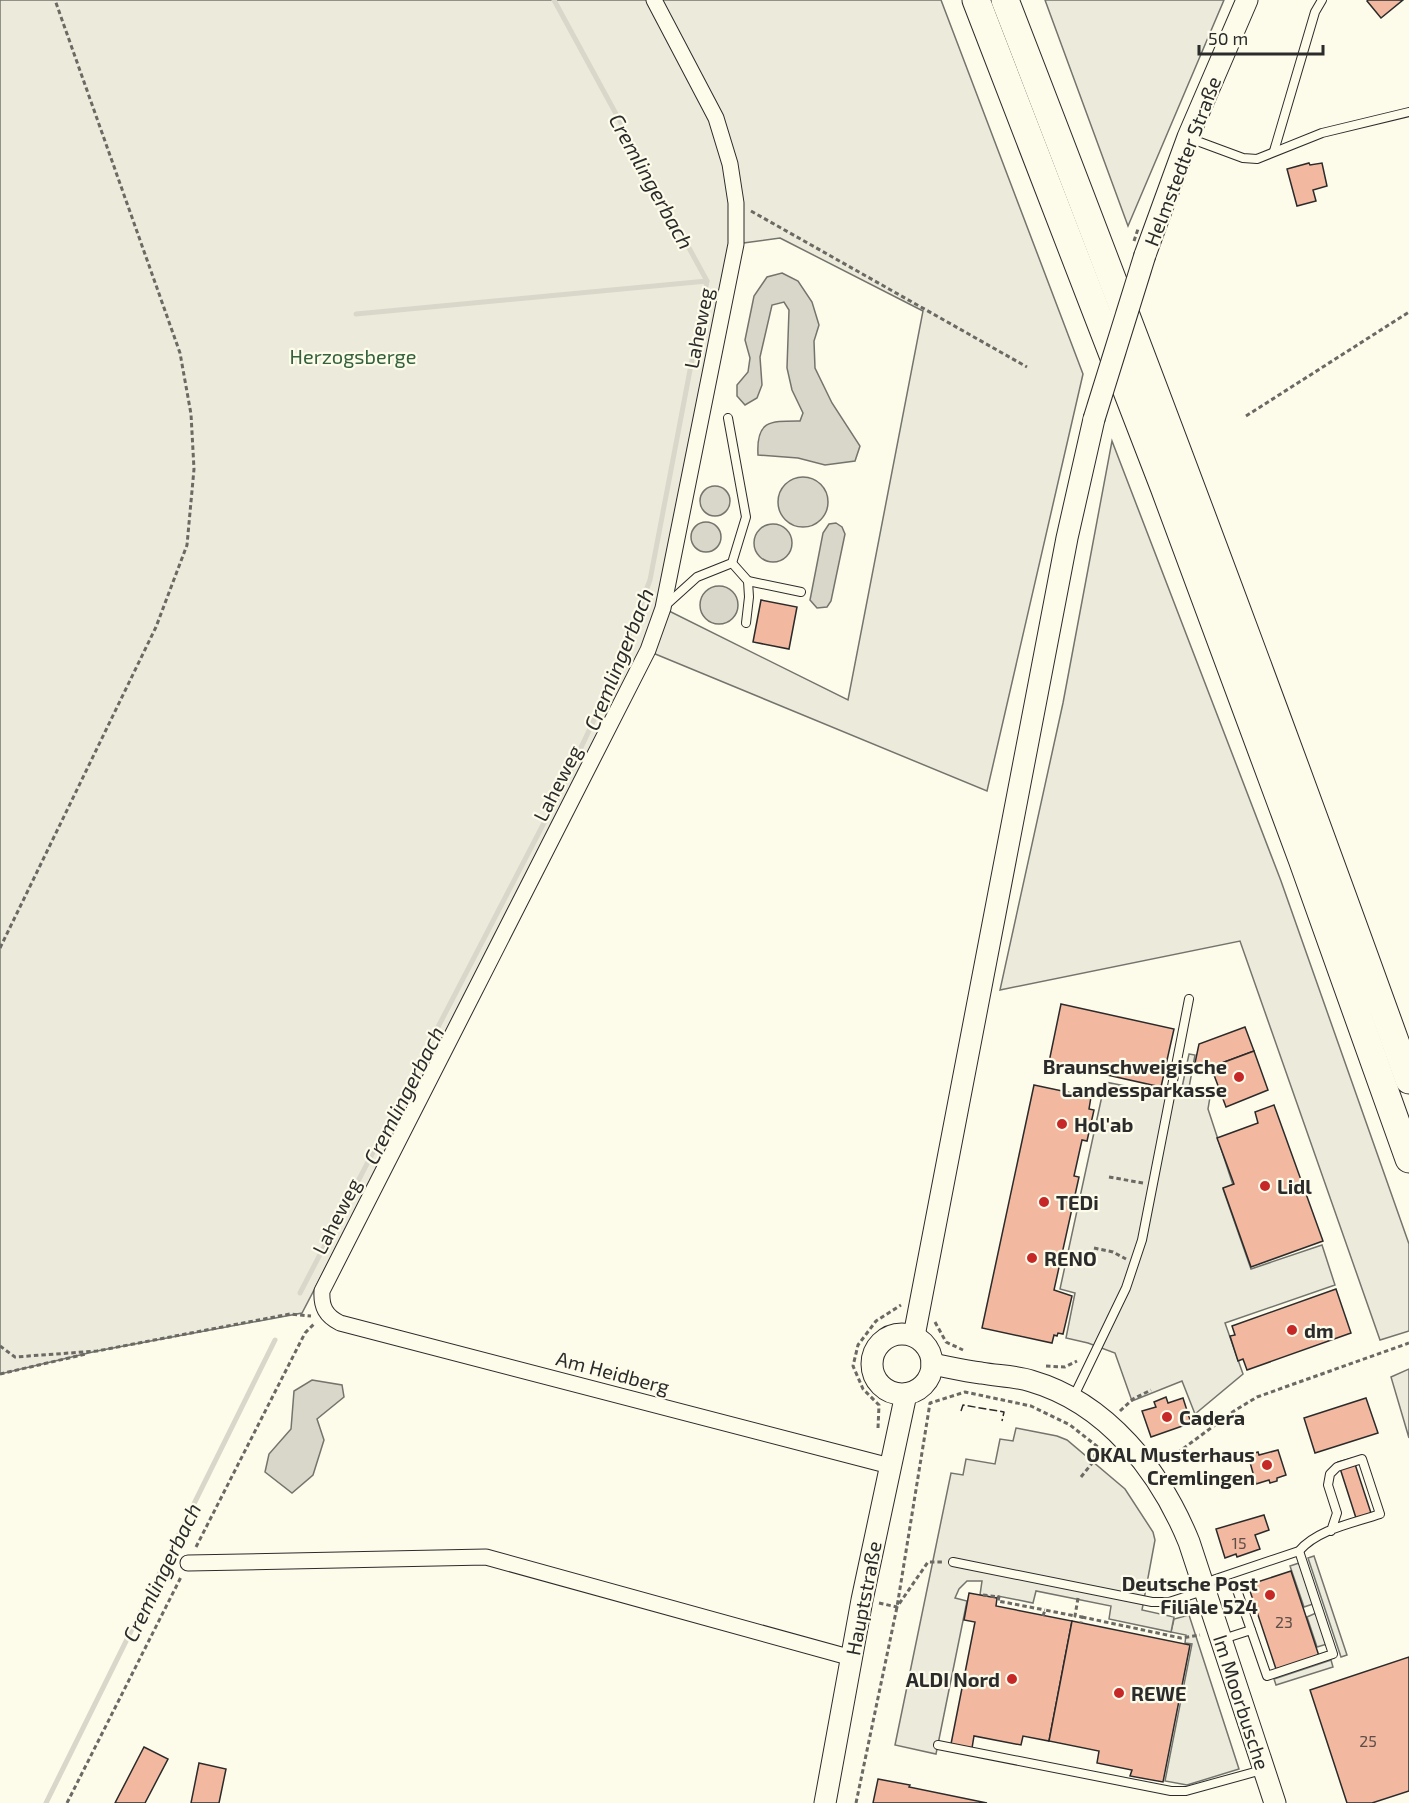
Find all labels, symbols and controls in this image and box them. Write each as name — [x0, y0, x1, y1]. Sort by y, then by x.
scale bar — [1199, 18, 1324, 56]
text: 50 m — [1208, 27, 1248, 49]
street label: Helmstedter Straße — [1139, 73, 1225, 249]
water label: Cremlingerbach — [604, 109, 700, 253]
street label: Laheweg — [678, 285, 718, 371]
park label: Herzogsberge — [290, 344, 416, 368]
water label: Cremlingerbach — [578, 584, 658, 734]
street label: Laheweg — [528, 741, 586, 825]
water label: Cremlingerbach — [358, 1022, 448, 1168]
place label: Braunschweigische Landessparkasse — [1043, 1054, 1227, 1101]
marker: Braunschweigische Landessparkasse — [1232, 1070, 1246, 1084]
place label: Hol'ab — [1074, 1112, 1133, 1136]
marker: Hol'ab — [1055, 1117, 1069, 1131]
street label: Laheweg — [307, 1174, 365, 1258]
place label: Lidl — [1277, 1174, 1312, 1198]
marker: Lidl — [1258, 1179, 1272, 1193]
place label: TEDi — [1056, 1190, 1099, 1214]
marker: TEDi — [1037, 1195, 1051, 1209]
place label: RENO — [1044, 1246, 1097, 1270]
marker: RENO — [1025, 1251, 1039, 1265]
place label: dm — [1304, 1318, 1334, 1342]
marker: dm — [1285, 1323, 1299, 1337]
street label: Am Heidberg — [554, 1345, 672, 1399]
place label: Cadera — [1179, 1405, 1245, 1429]
marker: Cadera — [1160, 1410, 1174, 1424]
place label: OKAL Musterhaus Cremlingen — [1086, 1442, 1255, 1489]
marker: OKAL Musterhaus Cremlingen — [1260, 1458, 1274, 1472]
water label: Cremlingerbach — [117, 1499, 205, 1645]
house number: 15 — [1232, 1533, 1246, 1552]
street label: Hauptstraße — [840, 1539, 886, 1657]
place label: Deutsche Post Filiale 524 — [1122, 1571, 1258, 1618]
marker: Deutsche Post Filiale 524 — [1263, 1588, 1277, 1602]
house number: 23 — [1275, 1612, 1293, 1631]
street label: Im Moorbusche — [1209, 1631, 1275, 1773]
place label: ALDI Nord — [906, 1667, 1000, 1691]
marker: ALDI Nord — [1005, 1672, 1019, 1686]
place label: REWE — [1131, 1681, 1187, 1705]
marker: REWE — [1112, 1686, 1126, 1700]
house number: 25 — [1359, 1731, 1377, 1750]

